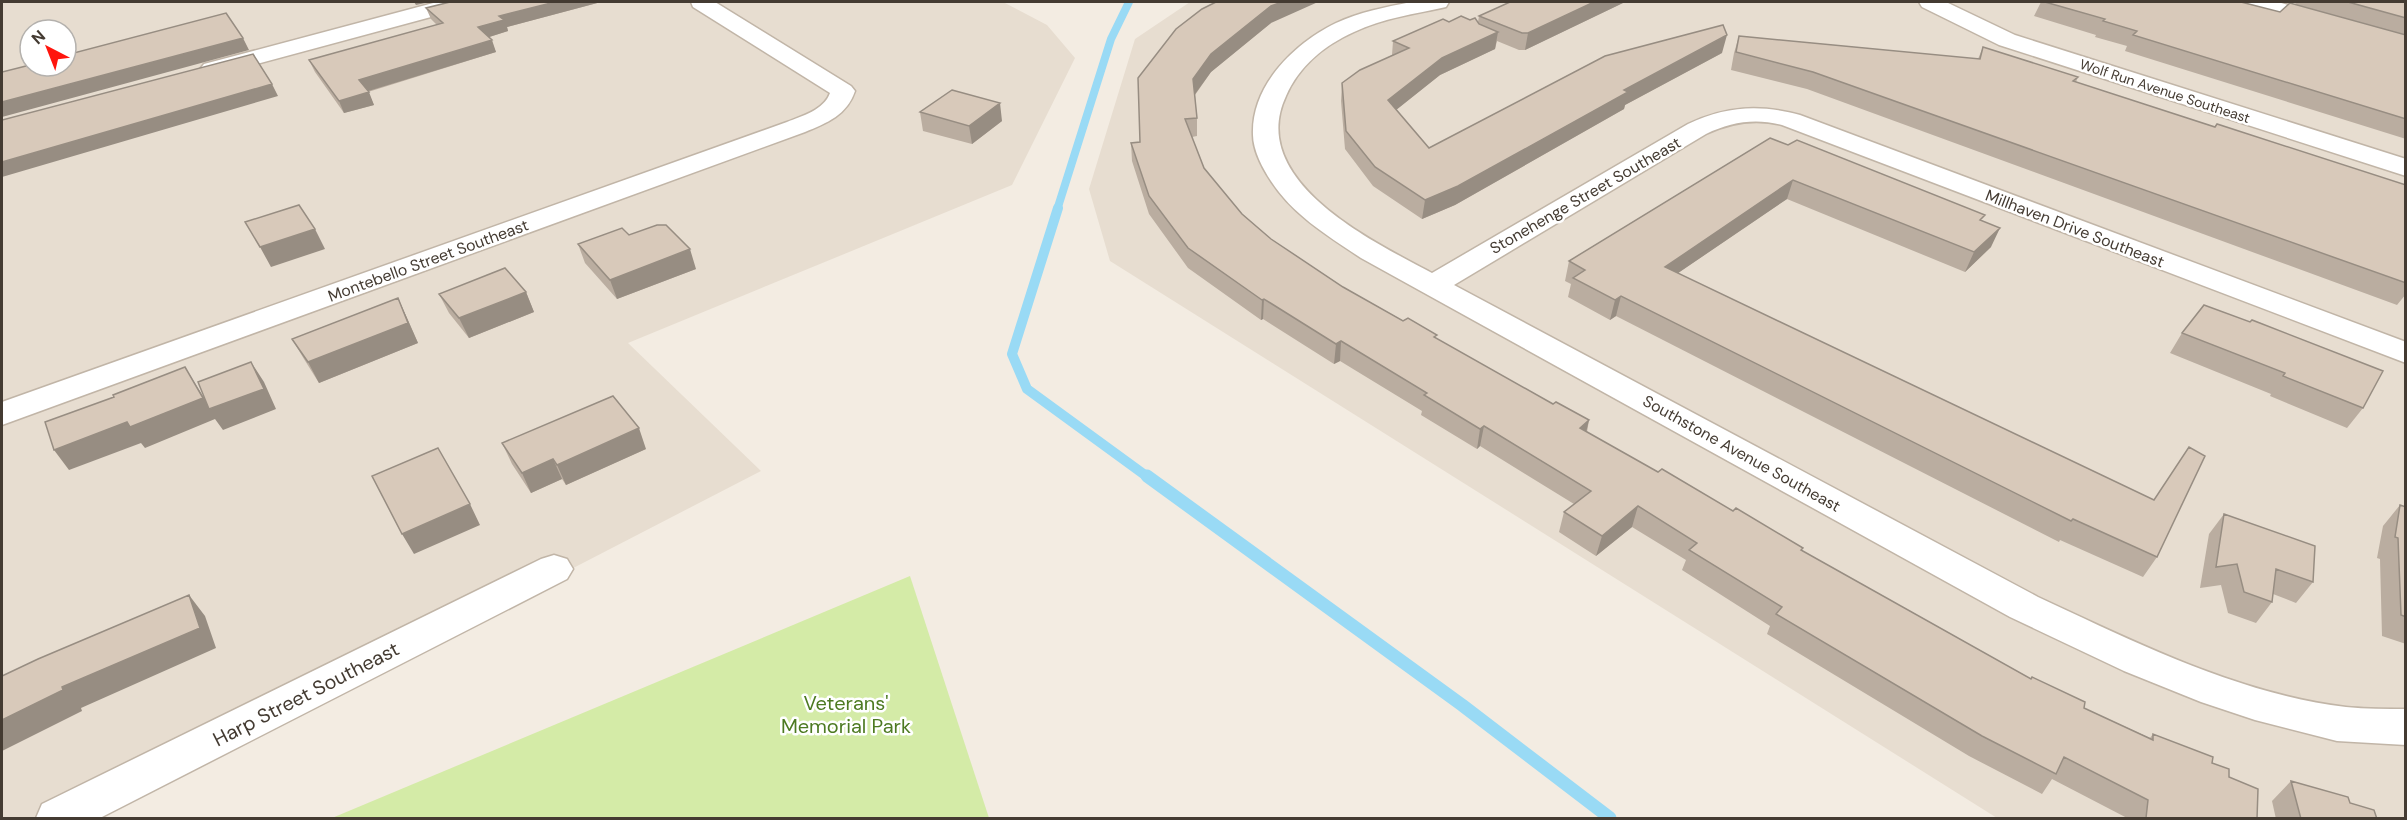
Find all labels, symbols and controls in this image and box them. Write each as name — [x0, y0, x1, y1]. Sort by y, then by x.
north arrow — [18, 18, 78, 78]
text: N — [27, 26, 50, 49]
street label: Wolf Run Avenue Southeast — [2078, 55, 2252, 127]
street label: Stonehenge Street Southeast — [1486, 132, 1685, 259]
street label: Millhaven Drive Southeast — [1982, 185, 2167, 272]
street label: Montebello Street Southeast — [325, 214, 531, 307]
street label: Southstone Avenue Southeast — [1639, 390, 1844, 517]
street label: Harp Street Southeast — [208, 636, 404, 752]
park label: Veterans' Memorial Park — [781, 690, 911, 739]

